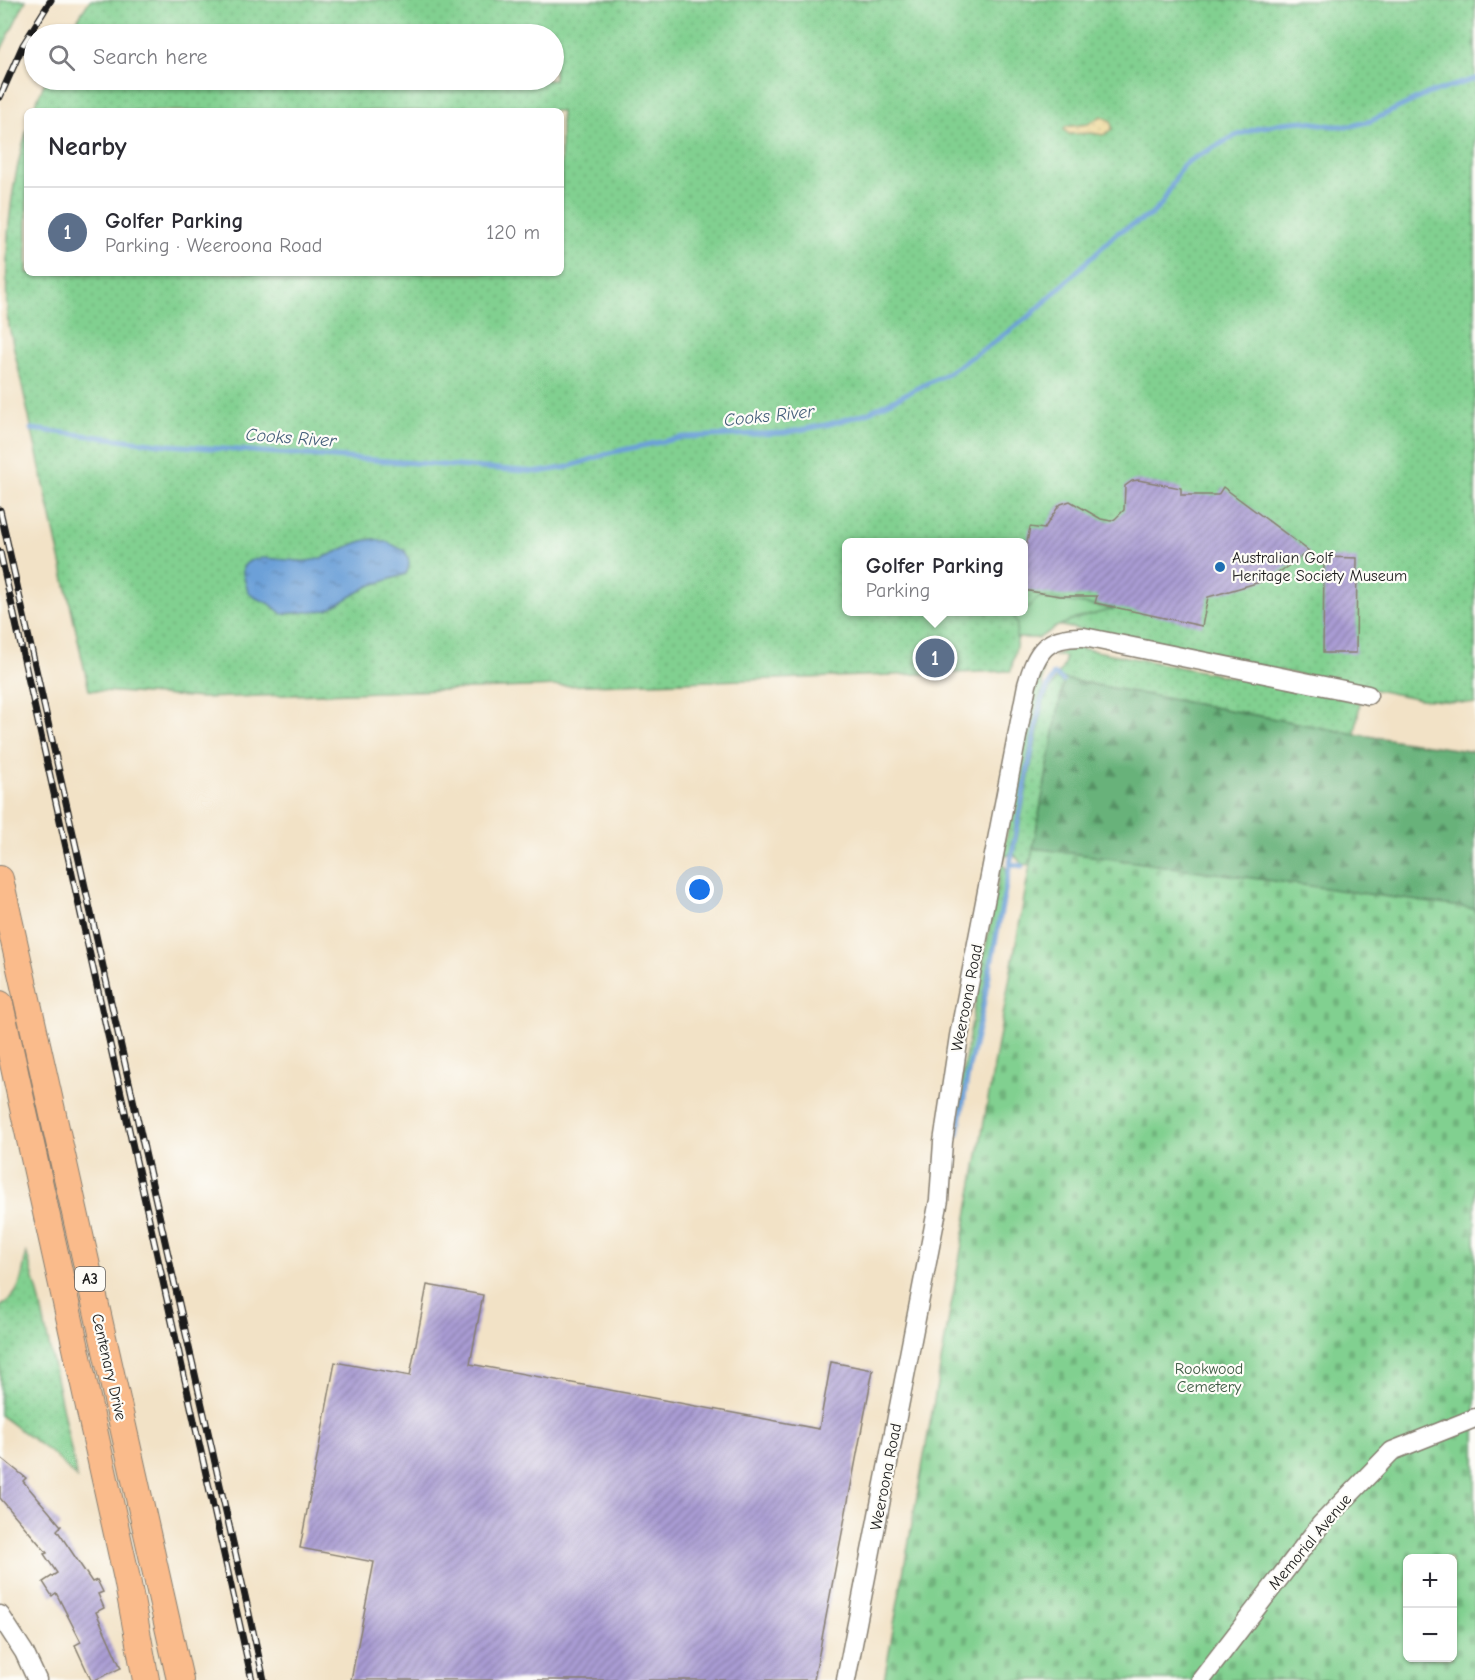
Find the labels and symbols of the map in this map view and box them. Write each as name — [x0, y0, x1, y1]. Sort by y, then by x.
water label: Cooks River — [723, 401, 816, 431]
water label: Cooks River — [245, 424, 338, 452]
place label: Australian Golf Heritage Society Museum — [1232, 549, 1407, 585]
marker: Australian Golf Heritage Society Museum — [1213, 560, 1227, 574]
pin: 1 — [916, 636, 954, 680]
your location — [685, 875, 714, 904]
street label: Weeroona Road — [948, 943, 986, 1053]
road number: A3 — [75, 1267, 105, 1291]
street label: Centenary Drive — [88, 1312, 130, 1422]
park label: Rookwood Cemetery — [1175, 1360, 1243, 1396]
street label: Weeroona Road — [867, 1422, 905, 1532]
street label: Memorial Avenue — [1265, 1491, 1355, 1593]

